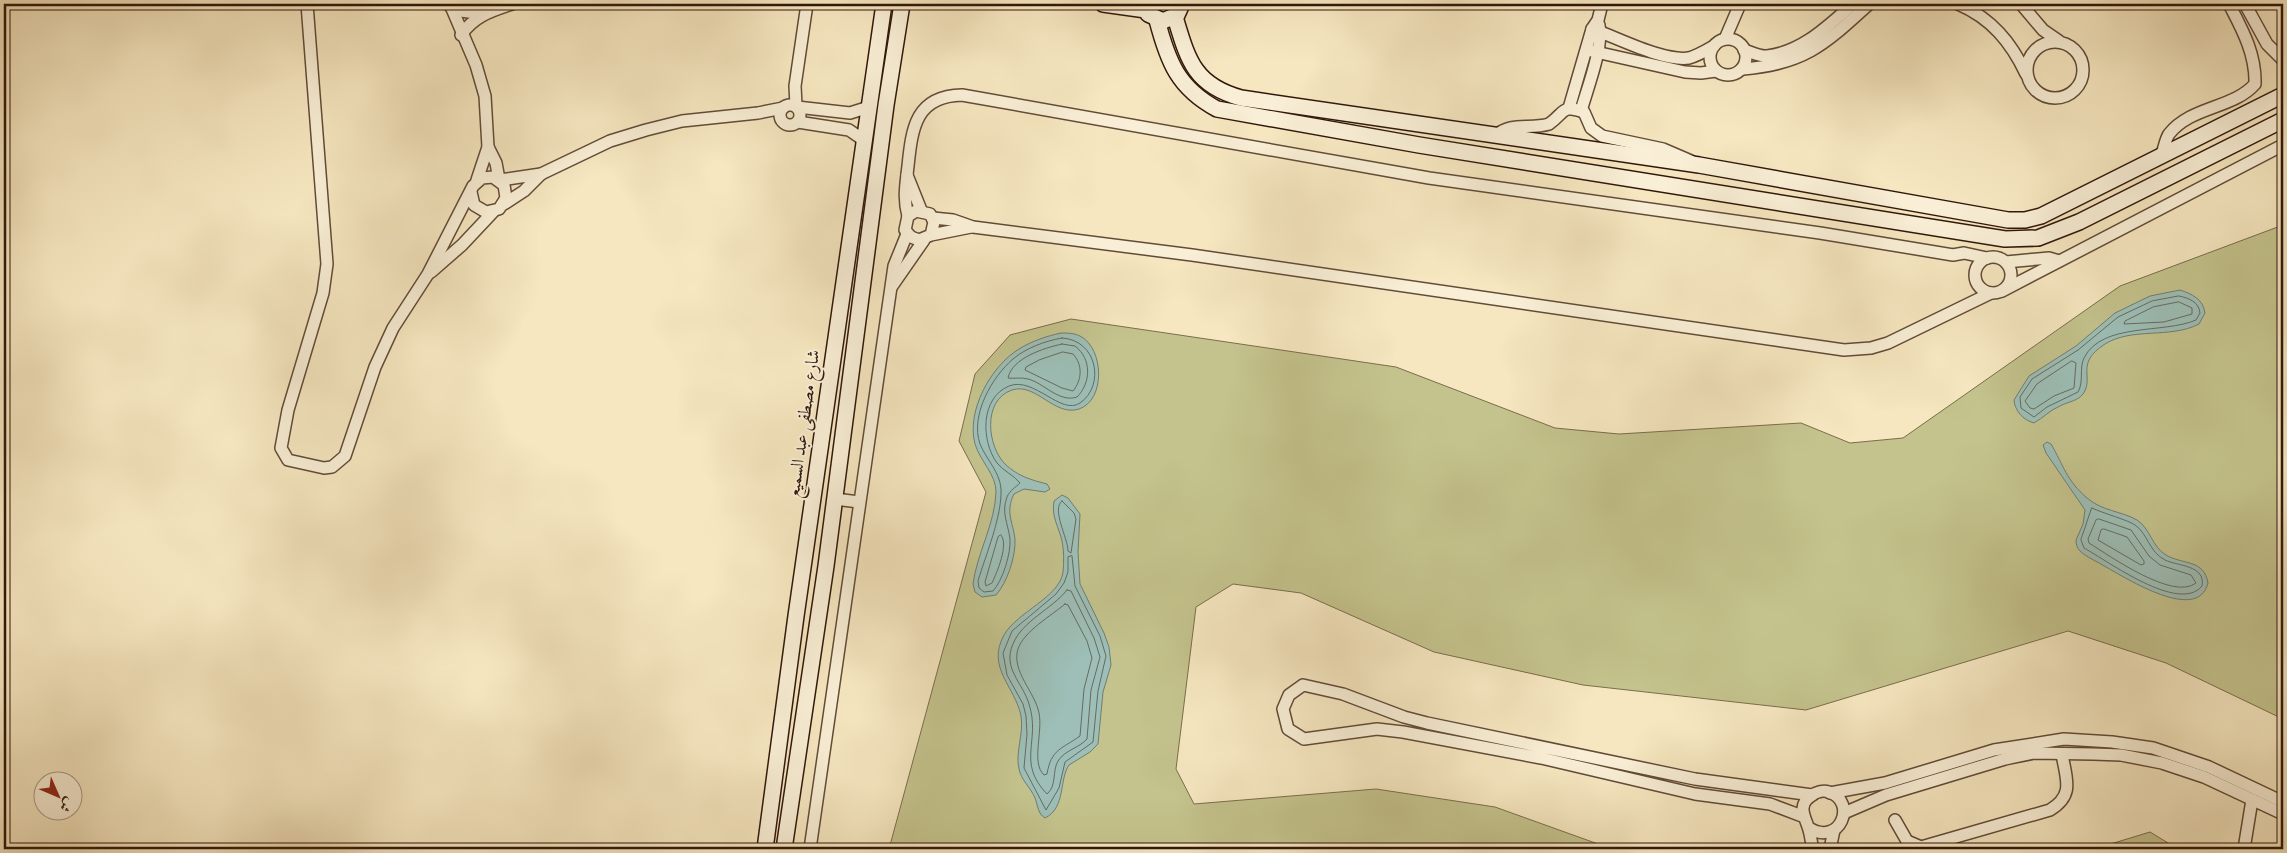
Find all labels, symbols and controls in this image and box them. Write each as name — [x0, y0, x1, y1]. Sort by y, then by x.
street label: شارع مصطفى عبد السميع — [782, 348, 829, 500]
north arrow — [32, 770, 82, 820]
text: ش — [54, 792, 78, 816]

